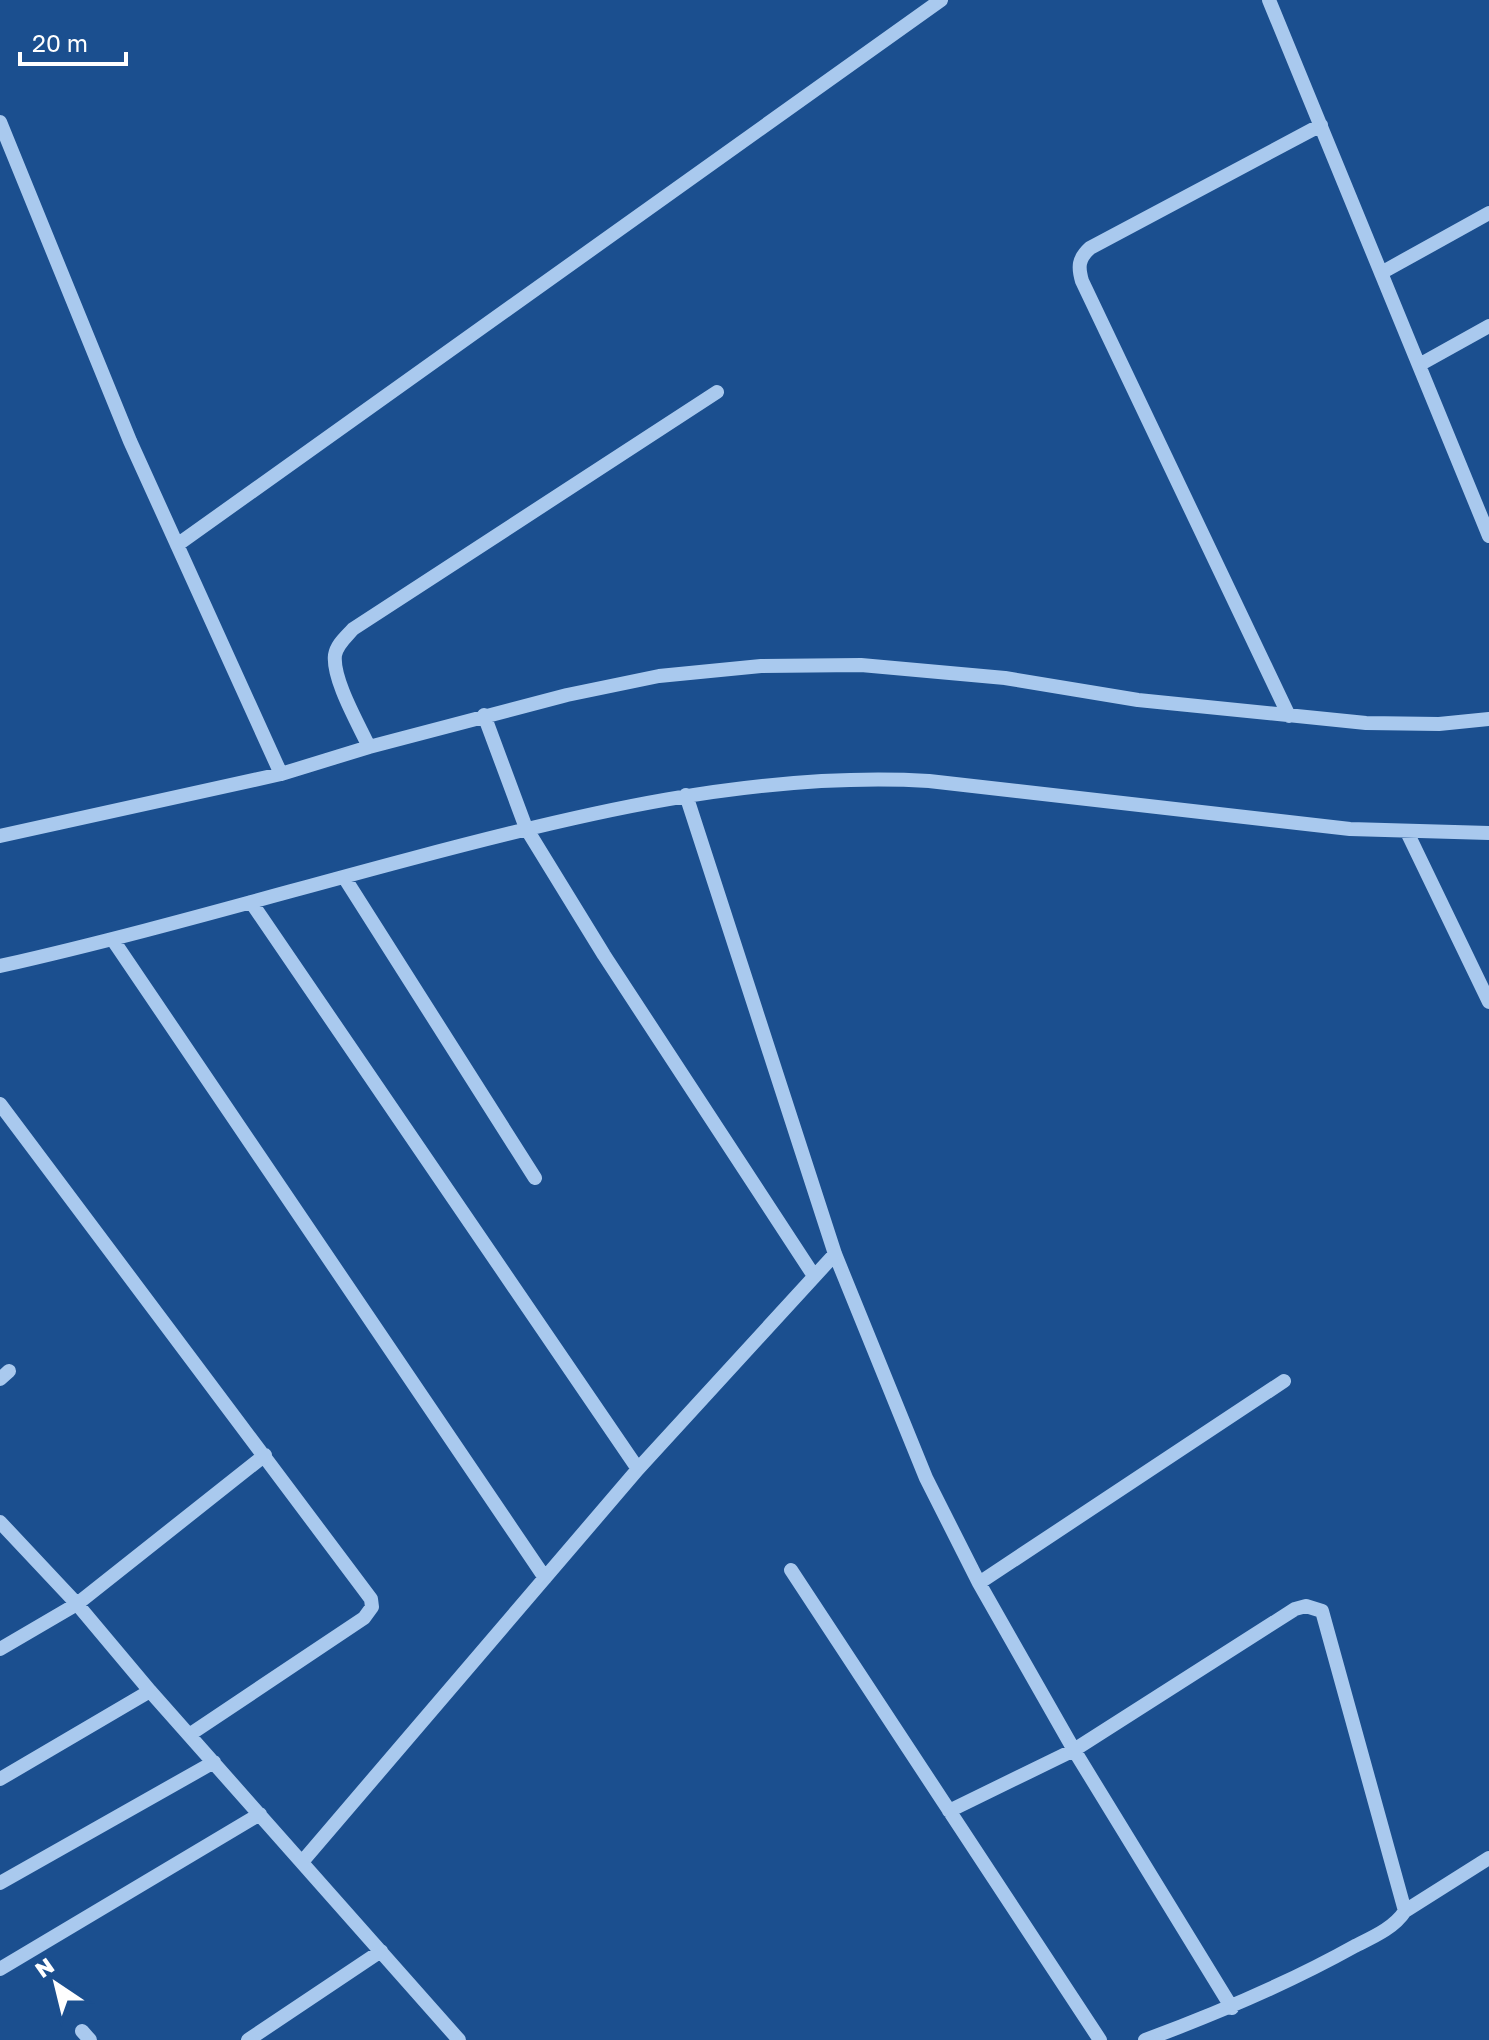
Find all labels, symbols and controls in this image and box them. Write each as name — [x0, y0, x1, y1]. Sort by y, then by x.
scale bar — [20, 16, 126, 66]
text: 20 m — [32, 28, 88, 57]
north arrow — [16, 1944, 96, 2024]
text: N — [30, 1951, 59, 1983]

